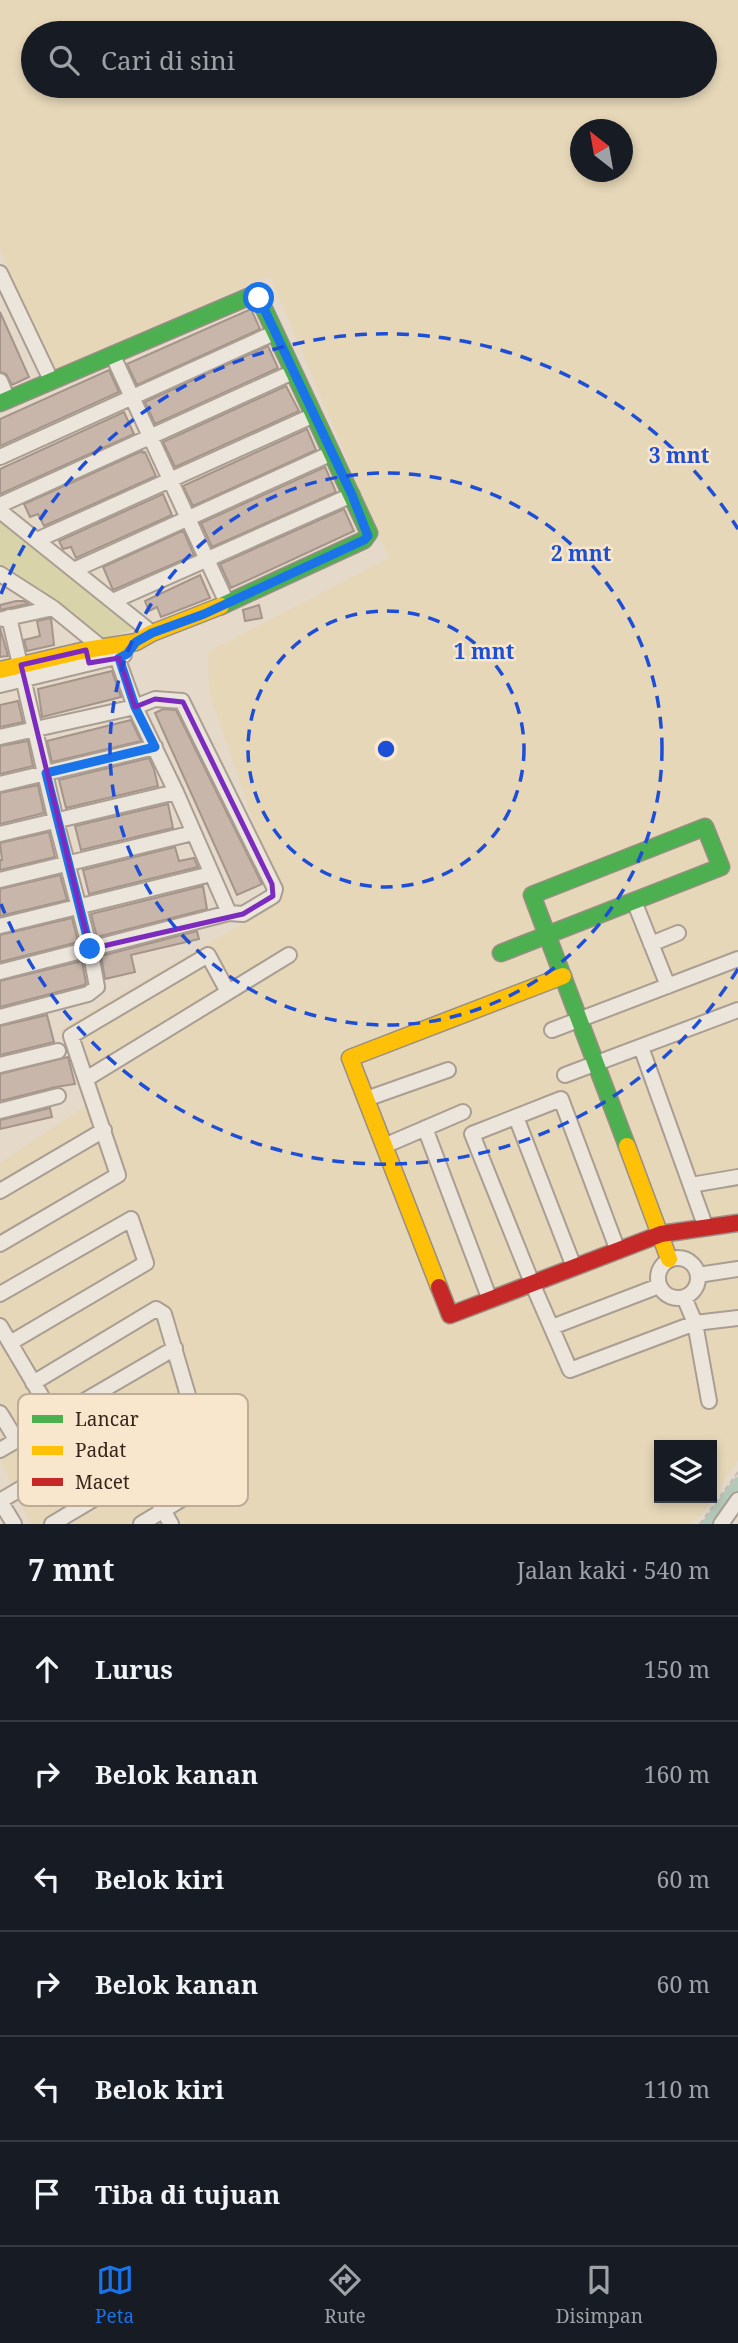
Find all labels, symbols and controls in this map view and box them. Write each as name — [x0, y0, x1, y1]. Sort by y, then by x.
search box — [21, 21, 717, 98]
icon: search — [45, 41, 83, 79]
text: Cari di sini — [101, 42, 235, 78]
north arrow — [570, 119, 633, 182]
route start — [243, 282, 274, 313]
text: 3 mnt — [649, 441, 710, 469]
text: 2 mnt — [551, 539, 612, 567]
text: 1 mnt — [454, 637, 515, 665]
centre of rings — [374, 737, 398, 761]
route end — [74, 933, 105, 964]
legend — [18, 1394, 248, 1506]
text: Lancar — [75, 1406, 139, 1432]
text: Padat — [75, 1437, 127, 1463]
map controls — [654, 1440, 717, 1503]
button: layers — [654, 1440, 717, 1503]
text: Macet — [75, 1469, 130, 1495]
text: 7 mnt — [28, 1549, 115, 1590]
text: Jalan kaki · 540 m — [517, 1554, 710, 1586]
icon: ahead — [28, 1650, 66, 1688]
text: Lurus — [95, 1651, 173, 1687]
text: 150 m — [644, 1653, 710, 1685]
icon: right — [28, 1755, 66, 1793]
text: Belok kanan — [95, 1756, 258, 1792]
text: 160 m — [644, 1758, 710, 1790]
icon: left — [28, 1860, 66, 1898]
text: Belok kiri — [95, 1861, 224, 1897]
text: 60 m — [657, 1863, 710, 1895]
icon: right — [28, 1965, 66, 2003]
text: Belok kanan — [95, 1966, 258, 2002]
text: 60 m — [657, 1968, 710, 2000]
icon: left — [28, 2070, 66, 2108]
text: Belok kiri — [95, 2071, 224, 2107]
text: 110 m — [644, 2073, 710, 2105]
icon: arrive — [28, 2175, 66, 2213]
text: Tiba di tujuan — [95, 2176, 280, 2212]
tab: Peta — [95, 2261, 134, 2329]
tab: Rute — [324, 2261, 366, 2329]
tab: Disimpan — [556, 2261, 643, 2329]

